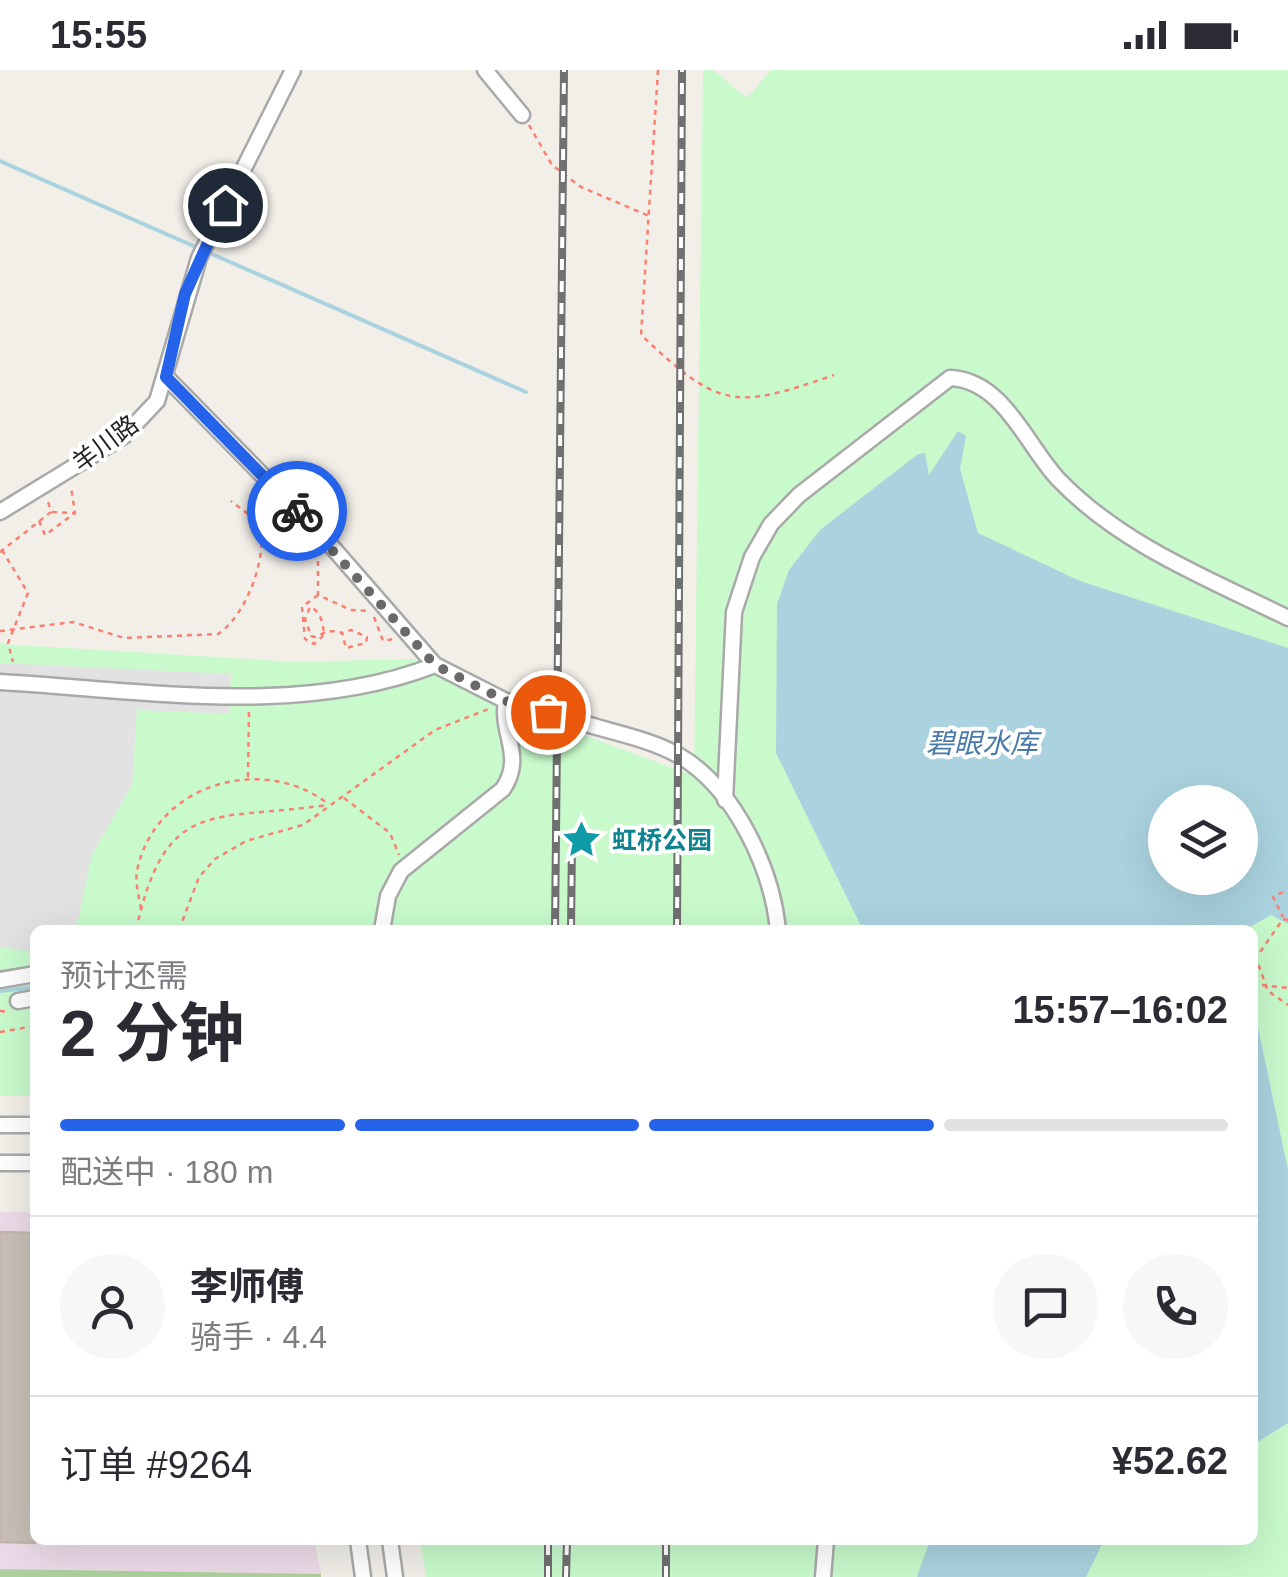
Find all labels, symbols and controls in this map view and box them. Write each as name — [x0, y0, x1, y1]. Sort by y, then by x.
text: 15:55 — [50, 14, 147, 56]
pin — [183, 163, 268, 248]
icon: home — [198, 178, 253, 233]
street label: 羊川路 — [67, 409, 143, 477]
courier — [247, 461, 347, 561]
icon: bike — [270, 484, 325, 539]
pin — [506, 670, 591, 755]
icon: bag — [521, 685, 576, 740]
water label: 碧眼水库 — [926, 728, 1042, 759]
map controls — [1148, 785, 1258, 895]
button: layers — [1148, 785, 1258, 895]
place icon: 虹桥公园 — [561, 819, 603, 861]
place label: 虹桥公园 — [612, 826, 712, 854]
text: 预计还需 — [60, 958, 188, 994]
text: 15:57–16:02 — [1012, 989, 1228, 1031]
text: 2 分钟 — [60, 997, 244, 1070]
text: 配送中 · 180 m — [60, 1154, 273, 1190]
button: person — [60, 1254, 165, 1359]
button: chat — [993, 1254, 1098, 1359]
button: phone — [1123, 1254, 1228, 1359]
text: 李师傅 — [190, 1266, 304, 1308]
text: 骑手 · 4.4 — [190, 1319, 327, 1355]
text: ¥52.62 — [1112, 1440, 1228, 1482]
text: 订单 #9264 — [60, 1444, 252, 1486]

